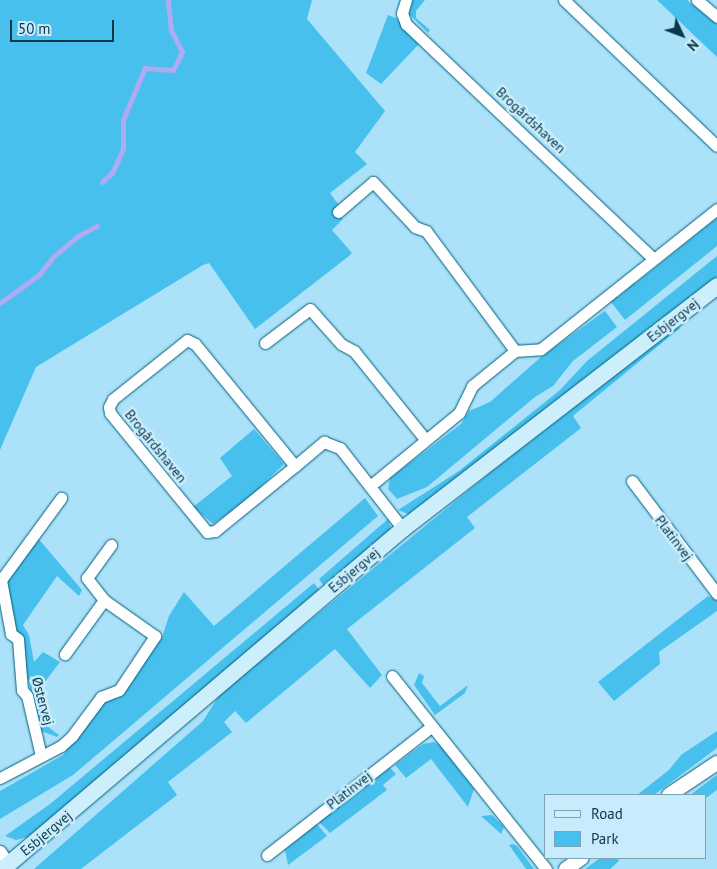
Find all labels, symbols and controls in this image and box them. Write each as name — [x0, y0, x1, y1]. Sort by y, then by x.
scale bar — [12, 10, 116, 42]
north arrow — [657, 10, 707, 60]
text: 50 m — [18, 19, 51, 38]
text: N — [683, 36, 703, 55]
street label: Brogårdshaven — [493, 83, 569, 157]
street label: Esbjergvej — [644, 294, 702, 346]
street label: Brogårdshaven — [121, 406, 191, 486]
street label: Platinvej — [652, 512, 696, 564]
street label: Esbjergvej — [325, 544, 383, 596]
street label: Østervej — [28, 675, 58, 727]
street label: Platinvej — [323, 767, 375, 813]
legend — [544, 794, 707, 859]
text: Road — [591, 804, 623, 823]
street label: Esbjergvej — [17, 807, 75, 859]
text: Park — [591, 829, 619, 848]

